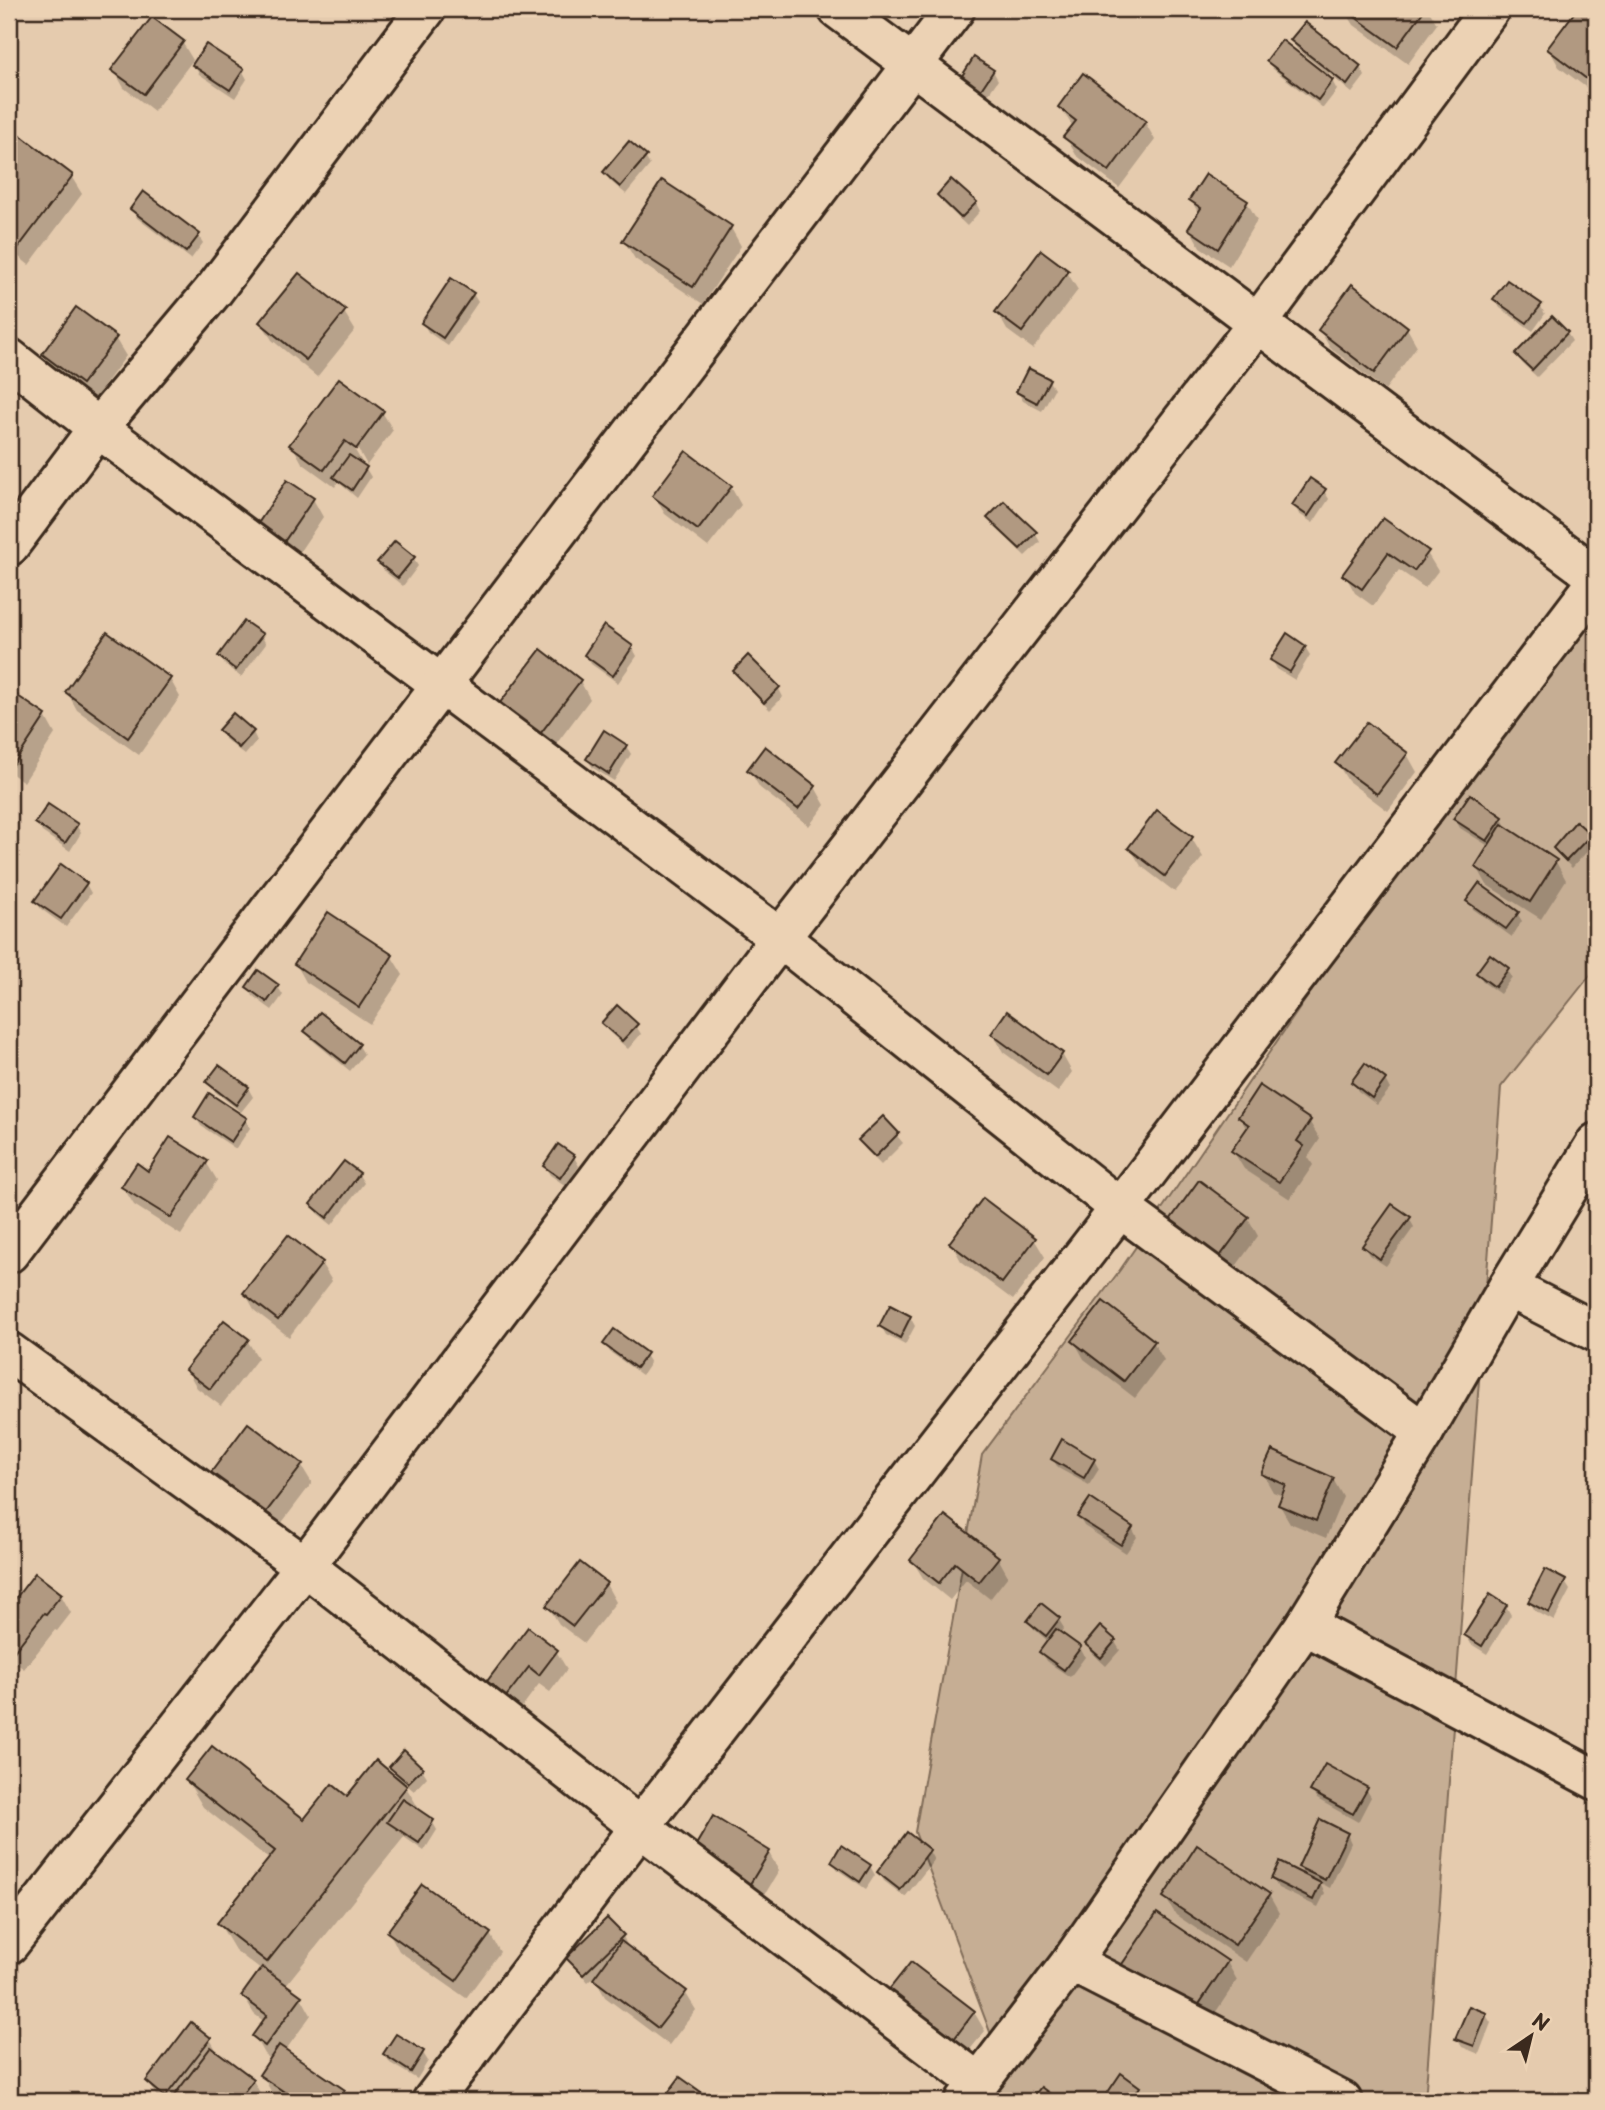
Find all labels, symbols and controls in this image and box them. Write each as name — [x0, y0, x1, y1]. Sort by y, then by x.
north arrow — [1496, 2002, 1566, 2072]
text: N — [1527, 2005, 1556, 2037]

